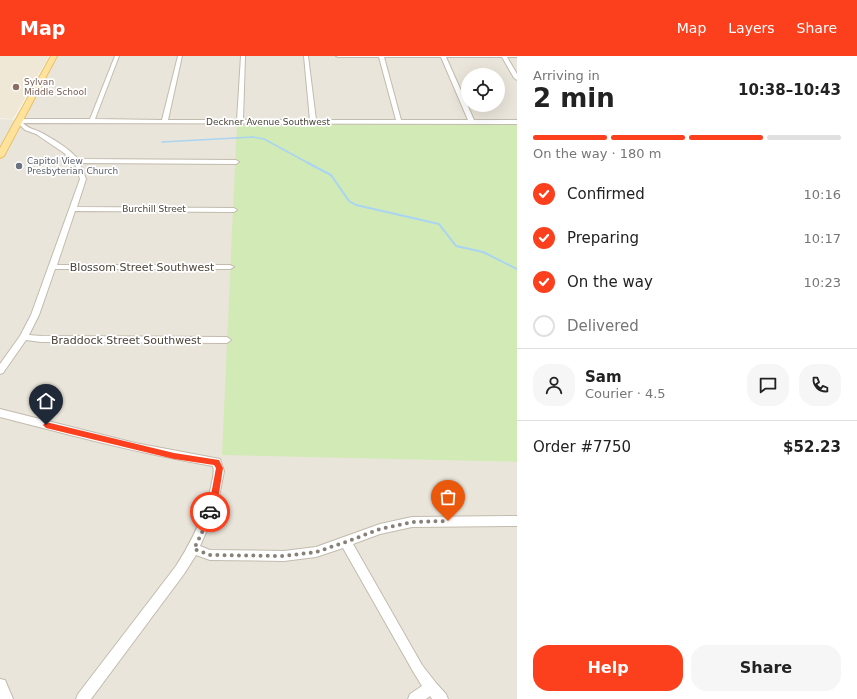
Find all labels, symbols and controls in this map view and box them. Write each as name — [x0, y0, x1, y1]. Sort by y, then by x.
text: Map — [20, 17, 65, 39]
text: Map — [677, 20, 706, 36]
text: Layers — [728, 20, 775, 36]
text: Share — [797, 20, 837, 36]
map controls — [461, 68, 505, 112]
button: locate — [461, 68, 505, 112]
text: Arriving in — [533, 68, 600, 83]
place label: Sylvan Middle School — [24, 77, 86, 97]
text: 10:38–10:43 — [738, 81, 841, 99]
marker: Sylvan Middle School — [11, 82, 21, 92]
text: 2 min — [533, 83, 615, 113]
street label: Deckner Avenue Southwest — [206, 117, 330, 127]
text: On the way · 180 m — [533, 146, 661, 161]
place label: Capitol View Presbyterian Church — [27, 156, 118, 176]
marker: Capitol View Presbyterian Church — [14, 161, 24, 171]
icon: check — [533, 183, 555, 205]
text: Confirmed — [567, 185, 645, 203]
text: 10:16 — [804, 187, 841, 202]
street label: Burchill Street — [122, 204, 186, 214]
icon: check — [533, 227, 555, 249]
text: Preparing — [567, 229, 639, 247]
text: 10:17 — [804, 231, 841, 246]
street label: Blossom Street Southwest — [70, 261, 215, 274]
icon: check — [533, 271, 555, 293]
text: On the way — [567, 273, 653, 291]
text: 10:23 — [804, 275, 841, 290]
text: Delivered — [567, 317, 639, 335]
street label: Braddock Street Southwest — [51, 334, 202, 347]
button: person — [533, 364, 575, 406]
button: chat — [747, 364, 789, 406]
button: phone — [799, 364, 841, 406]
text: Sam — [585, 368, 622, 386]
pin — [29, 384, 63, 425]
text: Courier · 4.5 — [585, 386, 666, 401]
icon: home — [35, 390, 57, 412]
text: Order #7750 — [533, 438, 631, 456]
text: $52.23 — [783, 438, 841, 456]
pin — [431, 480, 465, 521]
icon: bag — [437, 486, 459, 508]
courier — [190, 492, 230, 532]
icon: car — [199, 501, 221, 523]
button: Help — [533, 645, 683, 691]
button: Share — [691, 645, 841, 691]

